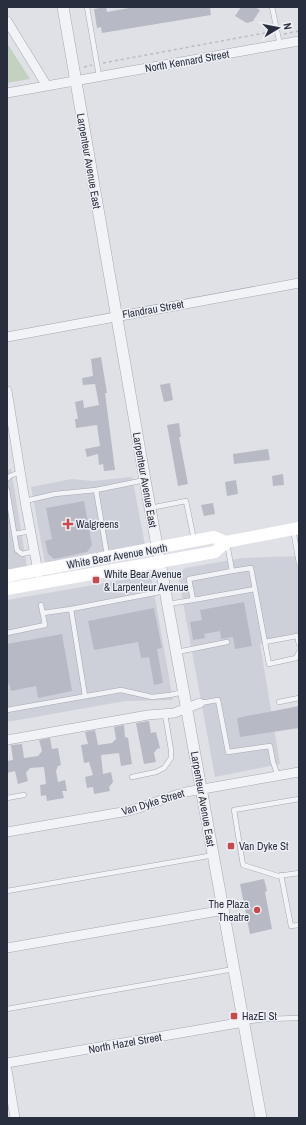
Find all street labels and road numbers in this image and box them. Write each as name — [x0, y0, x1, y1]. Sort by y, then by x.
street label: North Kennard Street — [144, 47, 231, 75]
street label: Larpenteur Avenue East — [74, 112, 104, 210]
street label: Flandrau Street — [121, 297, 185, 321]
street label: Larpenteur Avenue East — [130, 431, 160, 529]
street label: White Bear Avenue North — [65, 540, 169, 572]
street label: Larpenteur Avenue East — [188, 750, 218, 848]
street label: Van Dyke Street — [120, 786, 187, 818]
street label: North Hazel Street — [87, 1030, 163, 1056]

